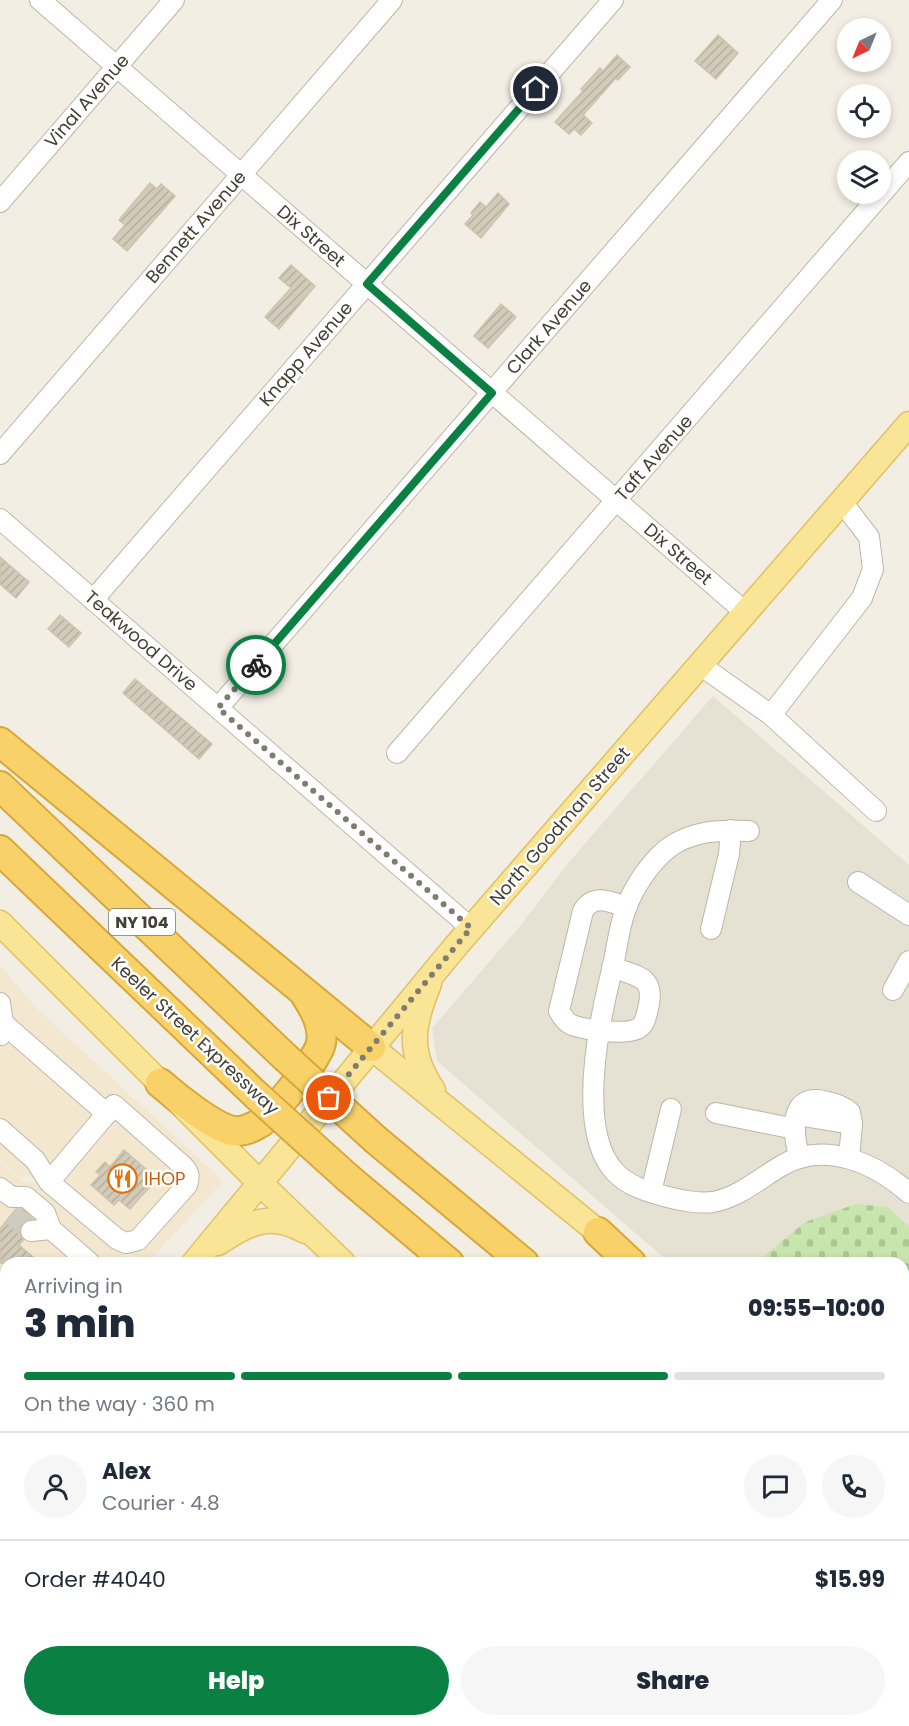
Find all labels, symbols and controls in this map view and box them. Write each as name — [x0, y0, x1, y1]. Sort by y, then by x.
north arrow — [837, 18, 891, 72]
map controls — [837, 18, 891, 204]
street label: Vinal Avenue — [39, 48, 134, 153]
pin — [510, 63, 561, 114]
icon: home — [519, 72, 552, 105]
button: locate — [837, 84, 891, 138]
button: layers — [837, 150, 891, 204]
street label: Bennett Avenue — [140, 165, 252, 288]
street label: Dix Street — [272, 199, 351, 272]
street label: Clark Avenue — [500, 274, 597, 380]
street label: Knapp Avenue — [253, 296, 358, 411]
street label: Taft Avenue — [609, 409, 698, 506]
street label: Dix Street — [639, 517, 718, 590]
street label: Teakwood Drive — [79, 585, 203, 697]
courier — [226, 635, 286, 695]
icon: bike — [240, 649, 273, 682]
street label: North Goodman Street — [484, 741, 636, 910]
road number: NY 104 — [109, 909, 175, 935]
street label: Keeler Street Expressway — [106, 951, 285, 1120]
pin — [303, 1072, 354, 1123]
icon: bag — [312, 1081, 345, 1114]
restaurant icon: IHOP — [107, 1163, 139, 1195]
place label: IHOP — [144, 1166, 185, 1191]
text: Arriving in — [24, 1272, 123, 1300]
text: 09:55–10:00 — [748, 1293, 885, 1324]
text: 3 min — [24, 1296, 136, 1351]
text: On the way · 360 m — [24, 1390, 215, 1418]
button: person — [24, 1455, 87, 1518]
button: chat — [744, 1455, 807, 1518]
button: phone — [822, 1455, 885, 1518]
text: Alex — [102, 1456, 151, 1487]
text: Courier · 4.8 — [102, 1489, 220, 1517]
text: Order #4040 — [24, 1564, 166, 1595]
text: $15.99 — [815, 1564, 885, 1595]
button: Help — [24, 1646, 449, 1715]
button: Share — [461, 1646, 885, 1715]

